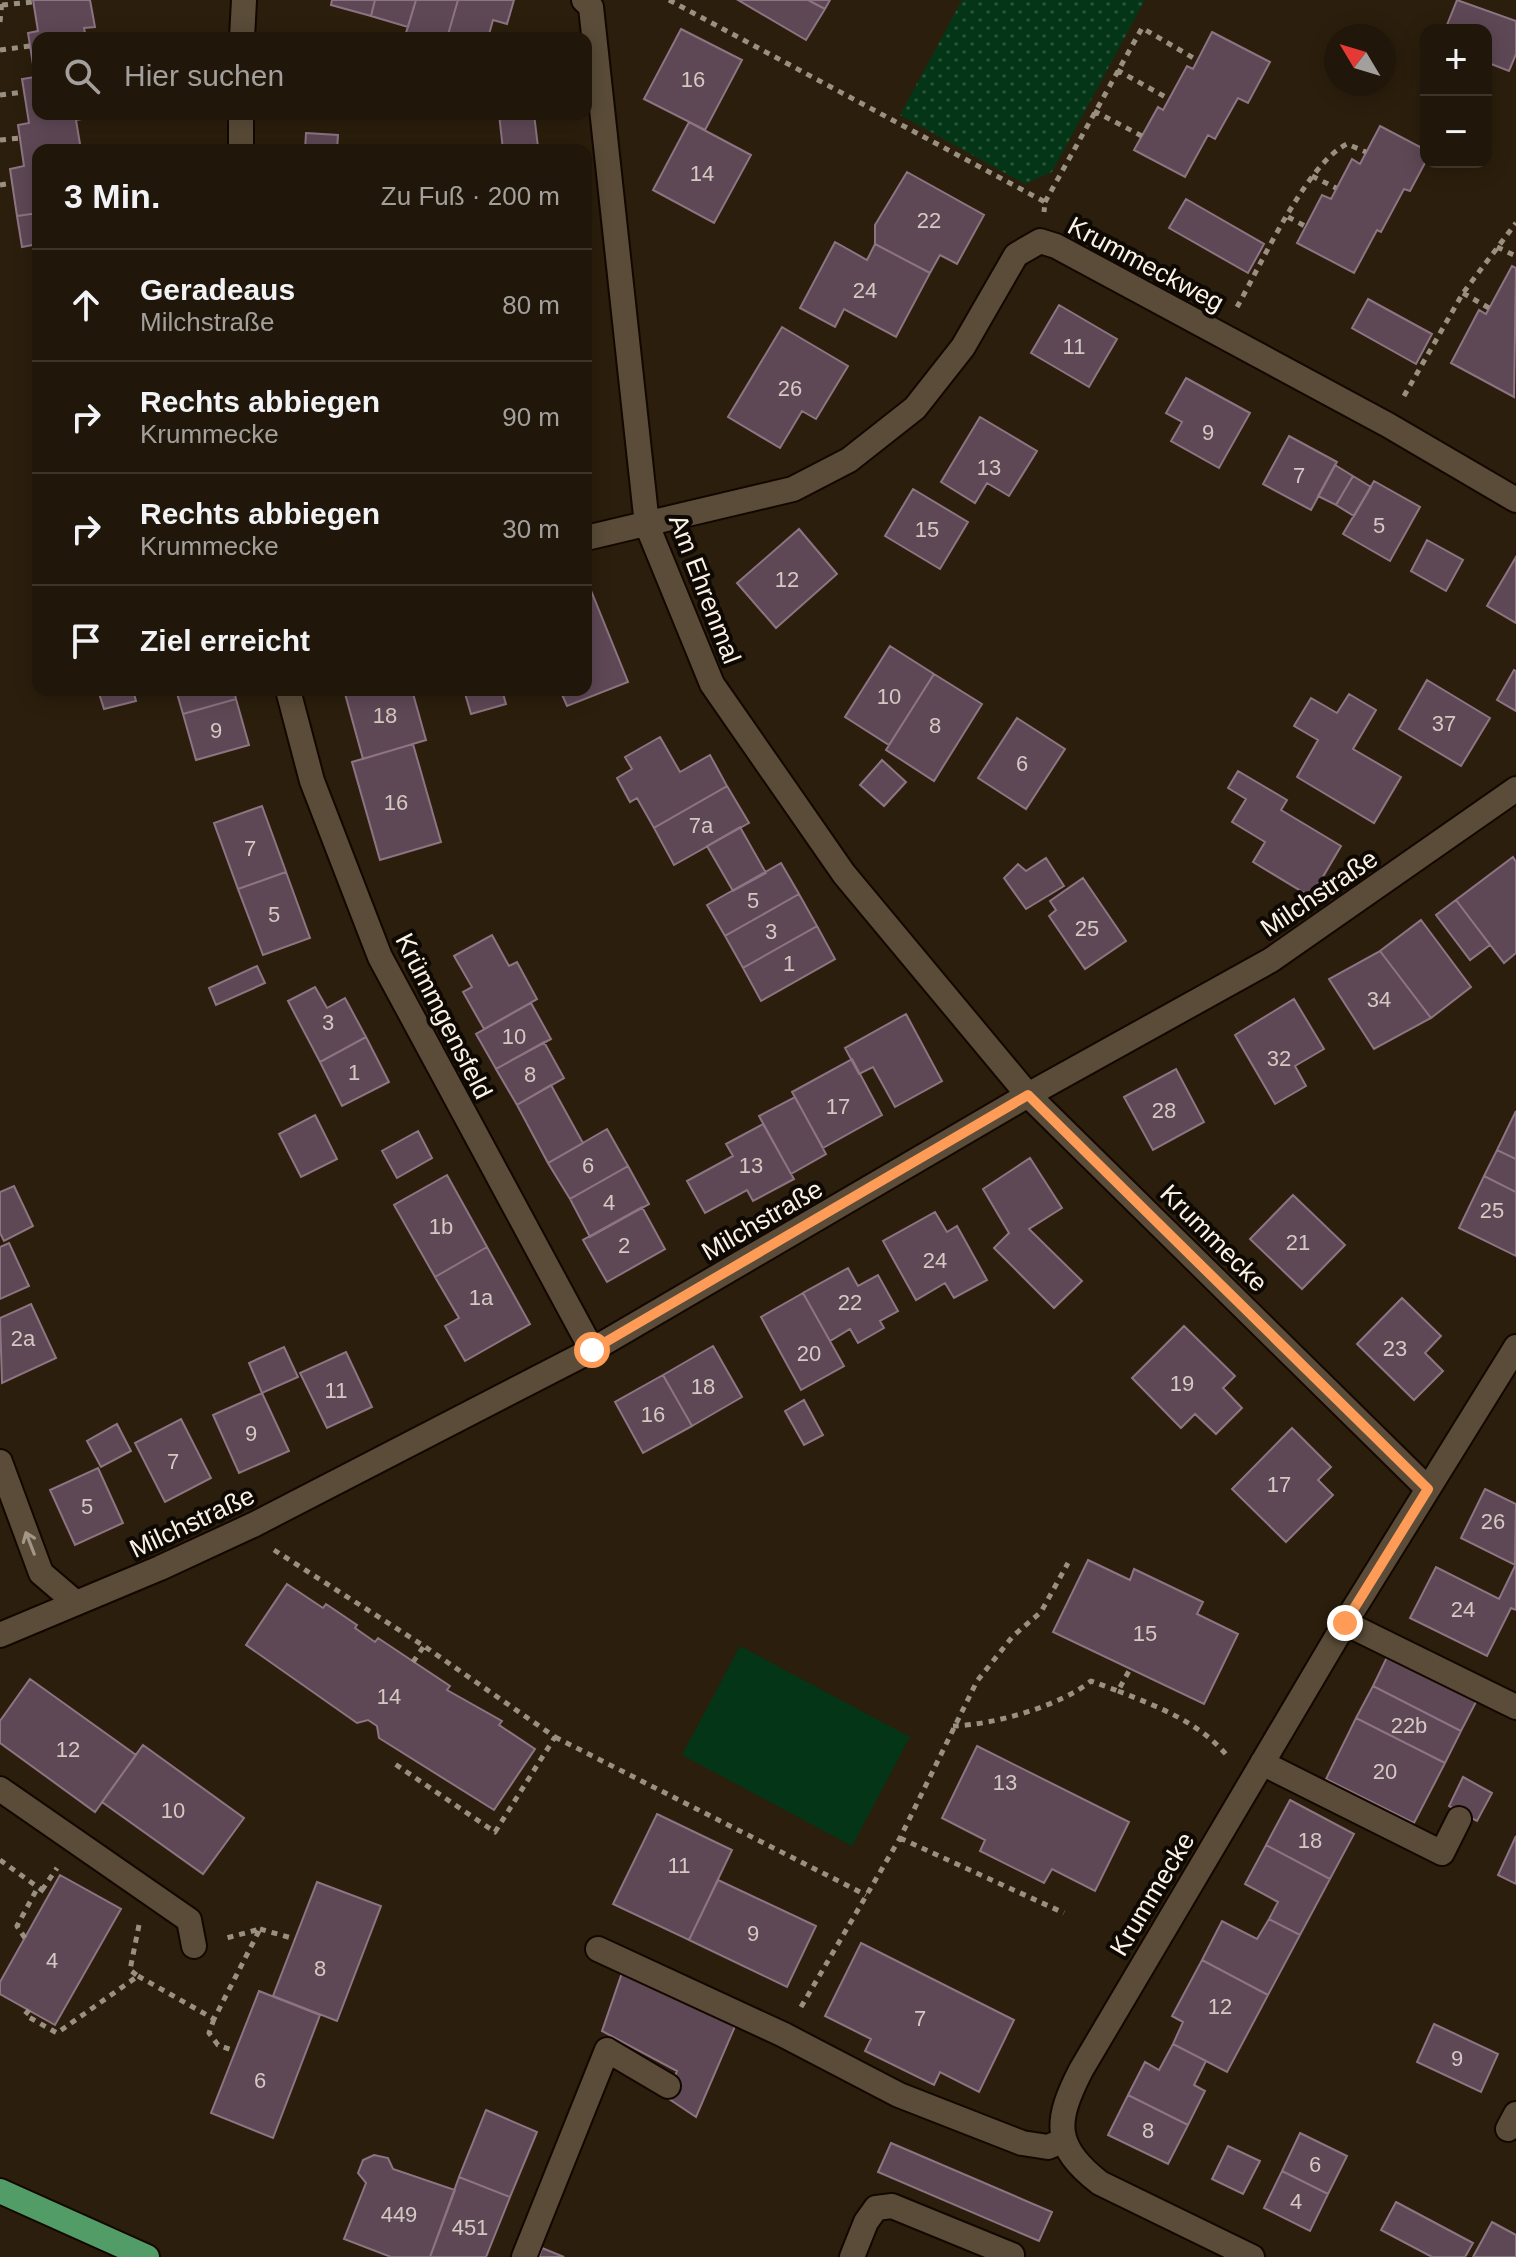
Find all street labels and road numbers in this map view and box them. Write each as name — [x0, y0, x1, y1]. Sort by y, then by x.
street label: Krummeckweg — [1063, 210, 1229, 318]
street label: Am Ehrenmal — [663, 510, 747, 668]
street label: Milchstraße — [1255, 843, 1383, 943]
street label: Krümmgensfeld — [389, 928, 499, 1104]
street label: Milchstraße — [696, 1173, 828, 1267]
street label: Krummecke — [1154, 1178, 1274, 1298]
street label: Milchstraße — [125, 1480, 259, 1564]
street label: Krummecke — [1103, 1827, 1201, 1961]

